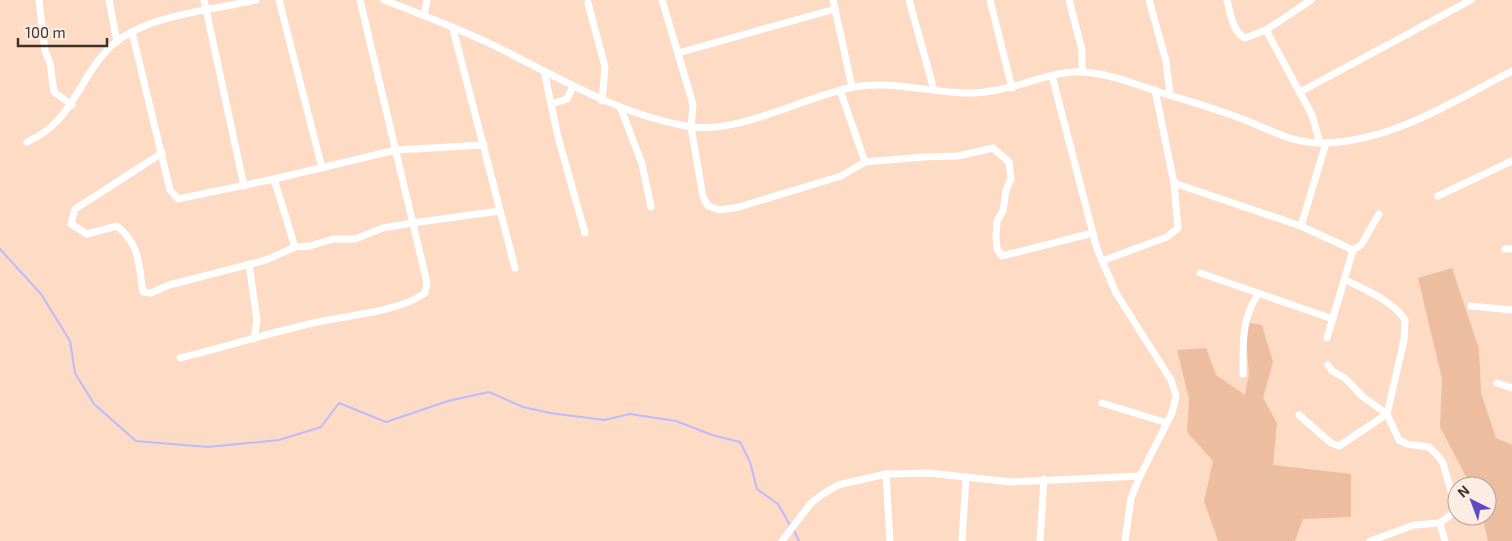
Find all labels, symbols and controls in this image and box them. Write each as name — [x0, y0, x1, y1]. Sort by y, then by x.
scale bar — [18, 15, 106, 47]
text: 100 m — [25, 23, 66, 41]
north arrow — [1447, 476, 1497, 526]
text: N — [1454, 481, 1472, 501]

